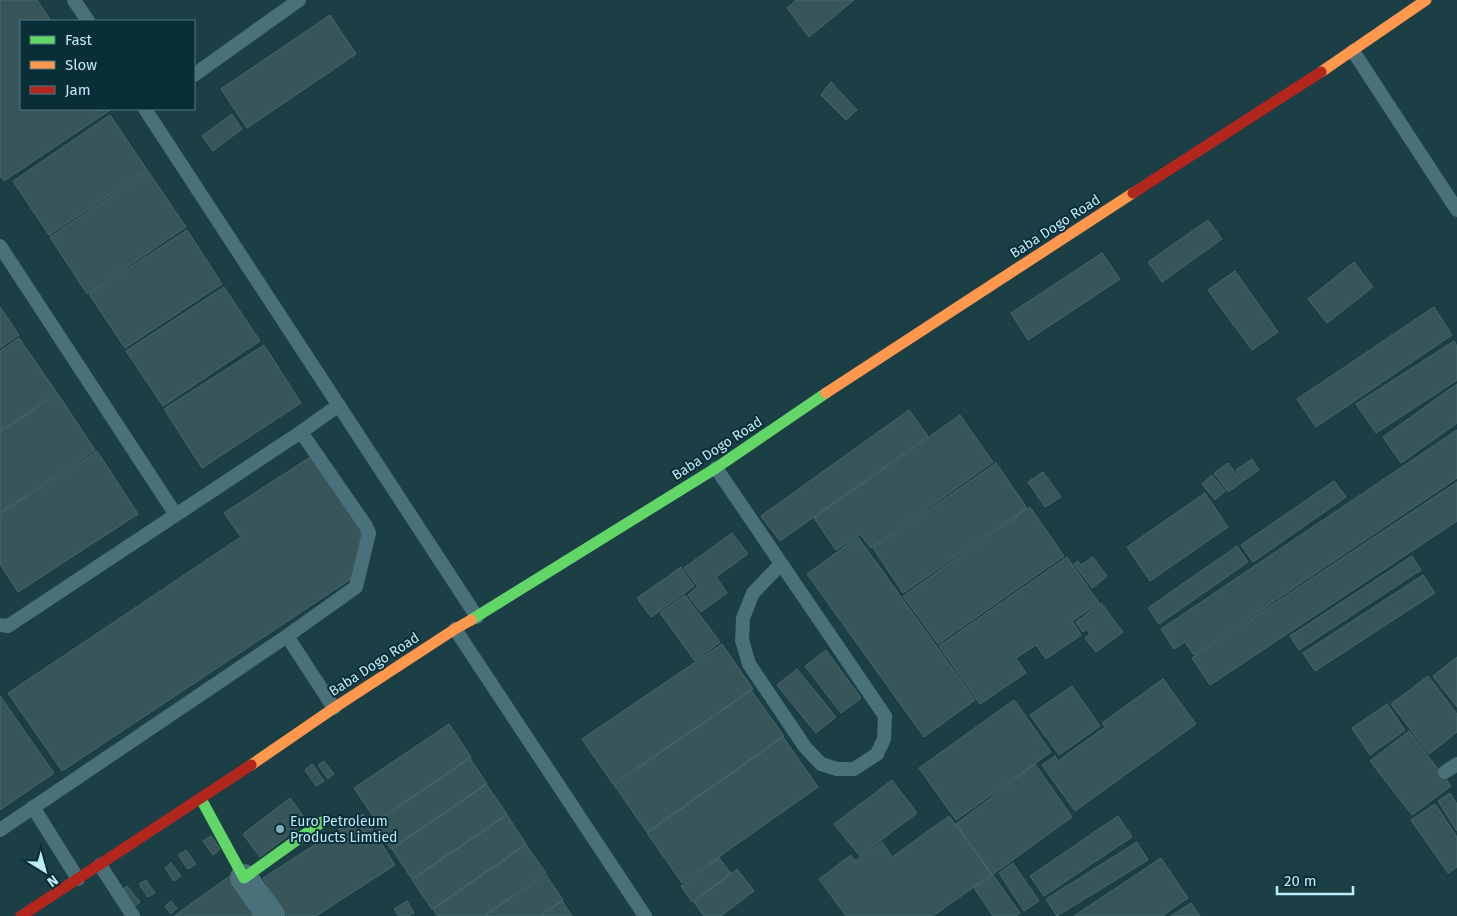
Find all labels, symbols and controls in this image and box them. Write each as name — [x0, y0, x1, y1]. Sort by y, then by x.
legend — [20, 20, 195, 110]
text: Fast — [65, 31, 92, 49]
text: Slow — [65, 56, 97, 74]
text: Jam — [65, 81, 91, 99]
street label: Baba Dogo Road — [1007, 191, 1104, 262]
street label: Baba Dogo Road — [669, 413, 766, 484]
street label: Baba Dogo Road — [326, 629, 423, 700]
place label: Euro Petroleum Products Limtied — [290, 813, 397, 846]
marker: Euro Petroleum Products Limtied — [274, 823, 286, 835]
north arrow — [20, 846, 70, 896]
scale bar — [1277, 864, 1353, 896]
text: N — [44, 871, 61, 891]
text: 20 m — [1284, 872, 1317, 890]

